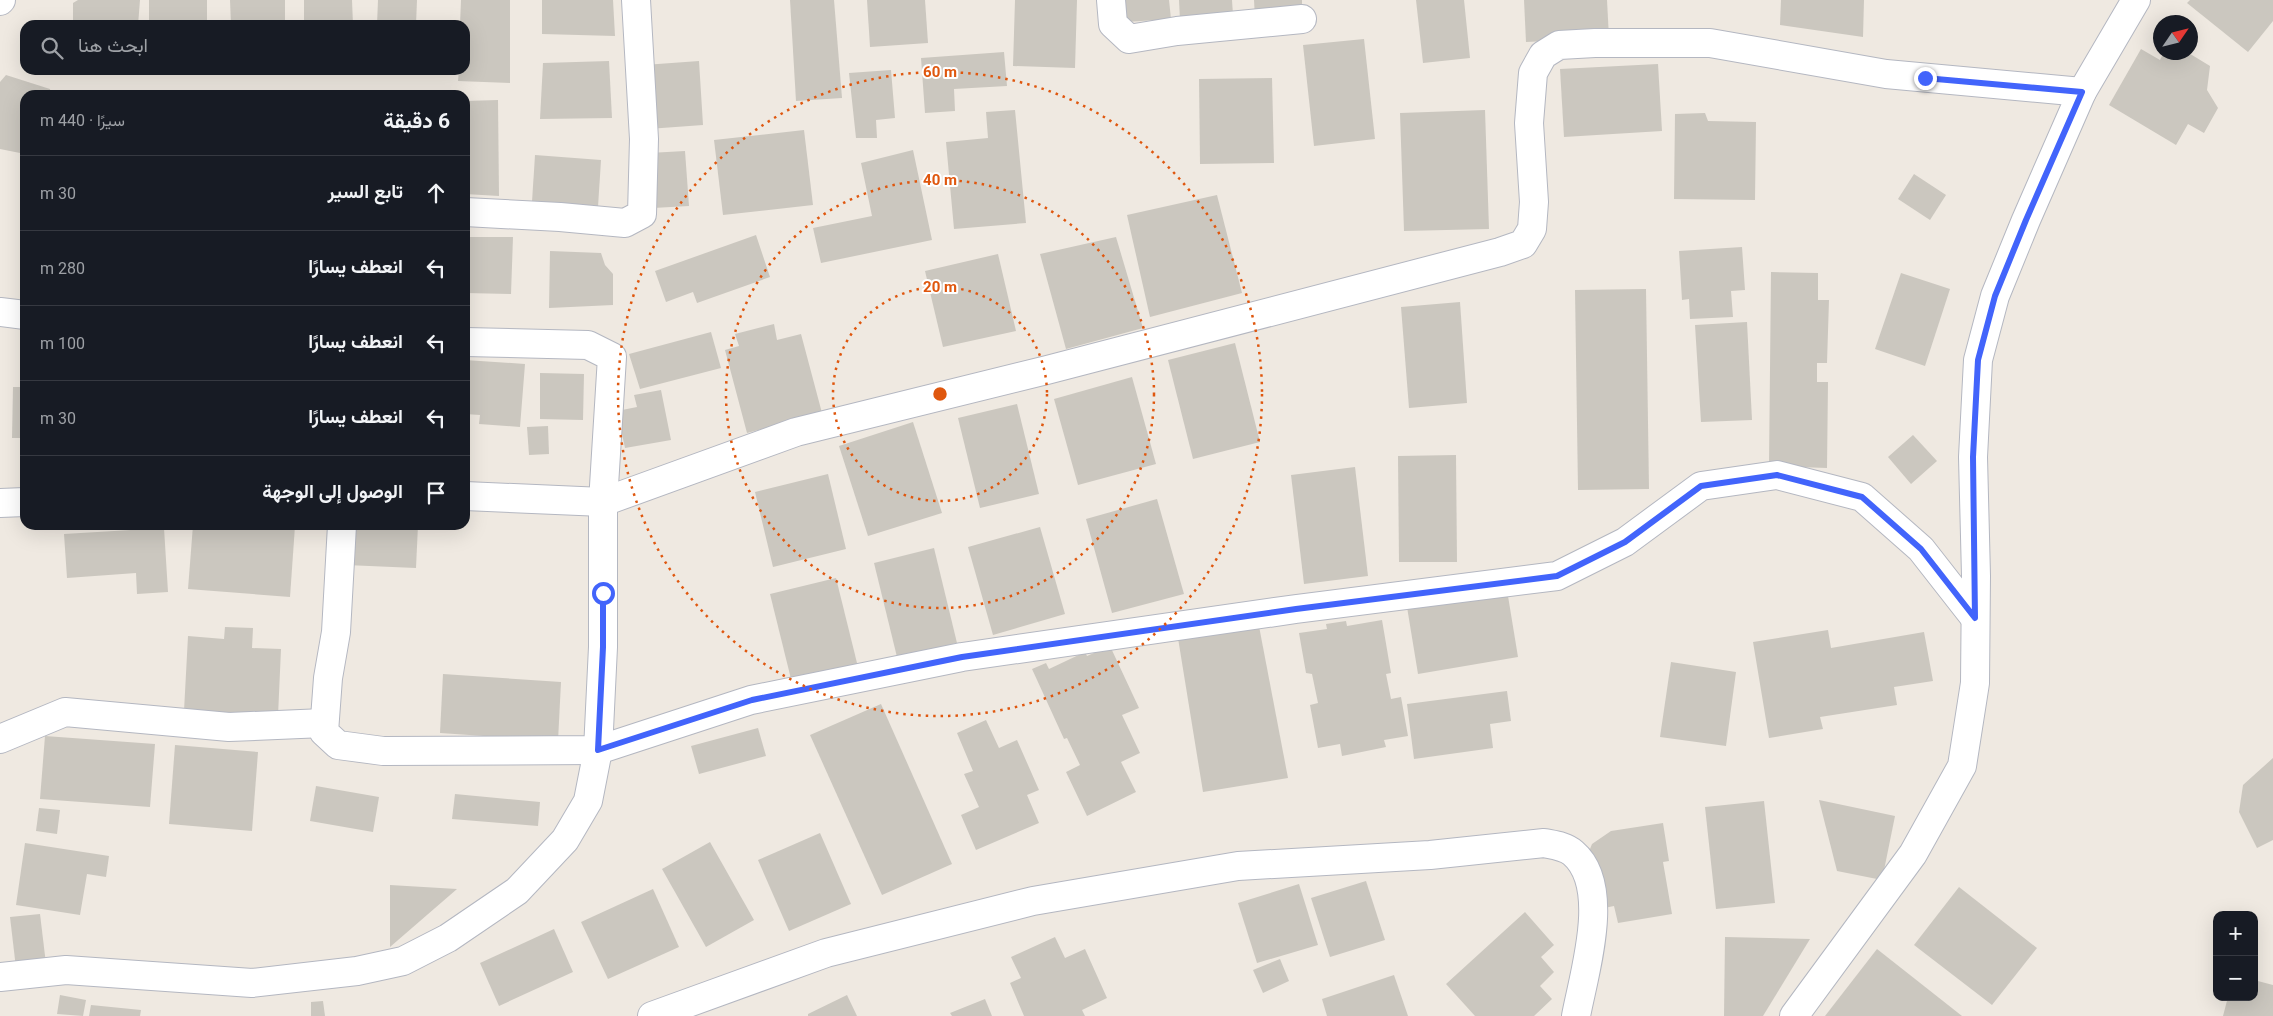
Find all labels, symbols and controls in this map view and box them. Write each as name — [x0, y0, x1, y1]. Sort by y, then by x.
north arrow — [2153, 15, 2198, 60]
search box — [20, 20, 470, 75]
icon: search — [38, 34, 66, 62]
text: ابحث هنا — [78, 34, 148, 57]
text: 60 m — [923, 63, 957, 81]
route end — [1914, 67, 1937, 90]
text: 6 دقيقة — [383, 109, 450, 133]
text: سيرًا · 440 m — [40, 111, 125, 130]
text: 40 m — [923, 171, 957, 189]
icon: ahead — [422, 179, 450, 207]
text: تابع السير — [327, 180, 403, 203]
text: 30 m — [40, 184, 76, 203]
icon: left — [422, 254, 450, 282]
text: انعطف يسارًا — [308, 255, 403, 278]
text: 280 m — [40, 259, 85, 278]
text: 20 m — [923, 278, 957, 296]
icon: left — [422, 329, 450, 357]
text: انعطف يسارًا — [308, 330, 403, 353]
text: 100 m — [40, 334, 85, 353]
centre of rings — [931, 385, 949, 403]
icon: left — [422, 404, 450, 432]
text: انعطف يسارًا — [308, 405, 403, 428]
text: 30 m — [40, 409, 76, 428]
icon: arrive — [422, 479, 450, 507]
text: الوصول إلى الوجهة — [262, 480, 403, 503]
route start — [592, 582, 615, 605]
map controls — [2213, 911, 2258, 1001]
button: + — [2213, 911, 2258, 956]
button: − — [2213, 956, 2258, 1001]

